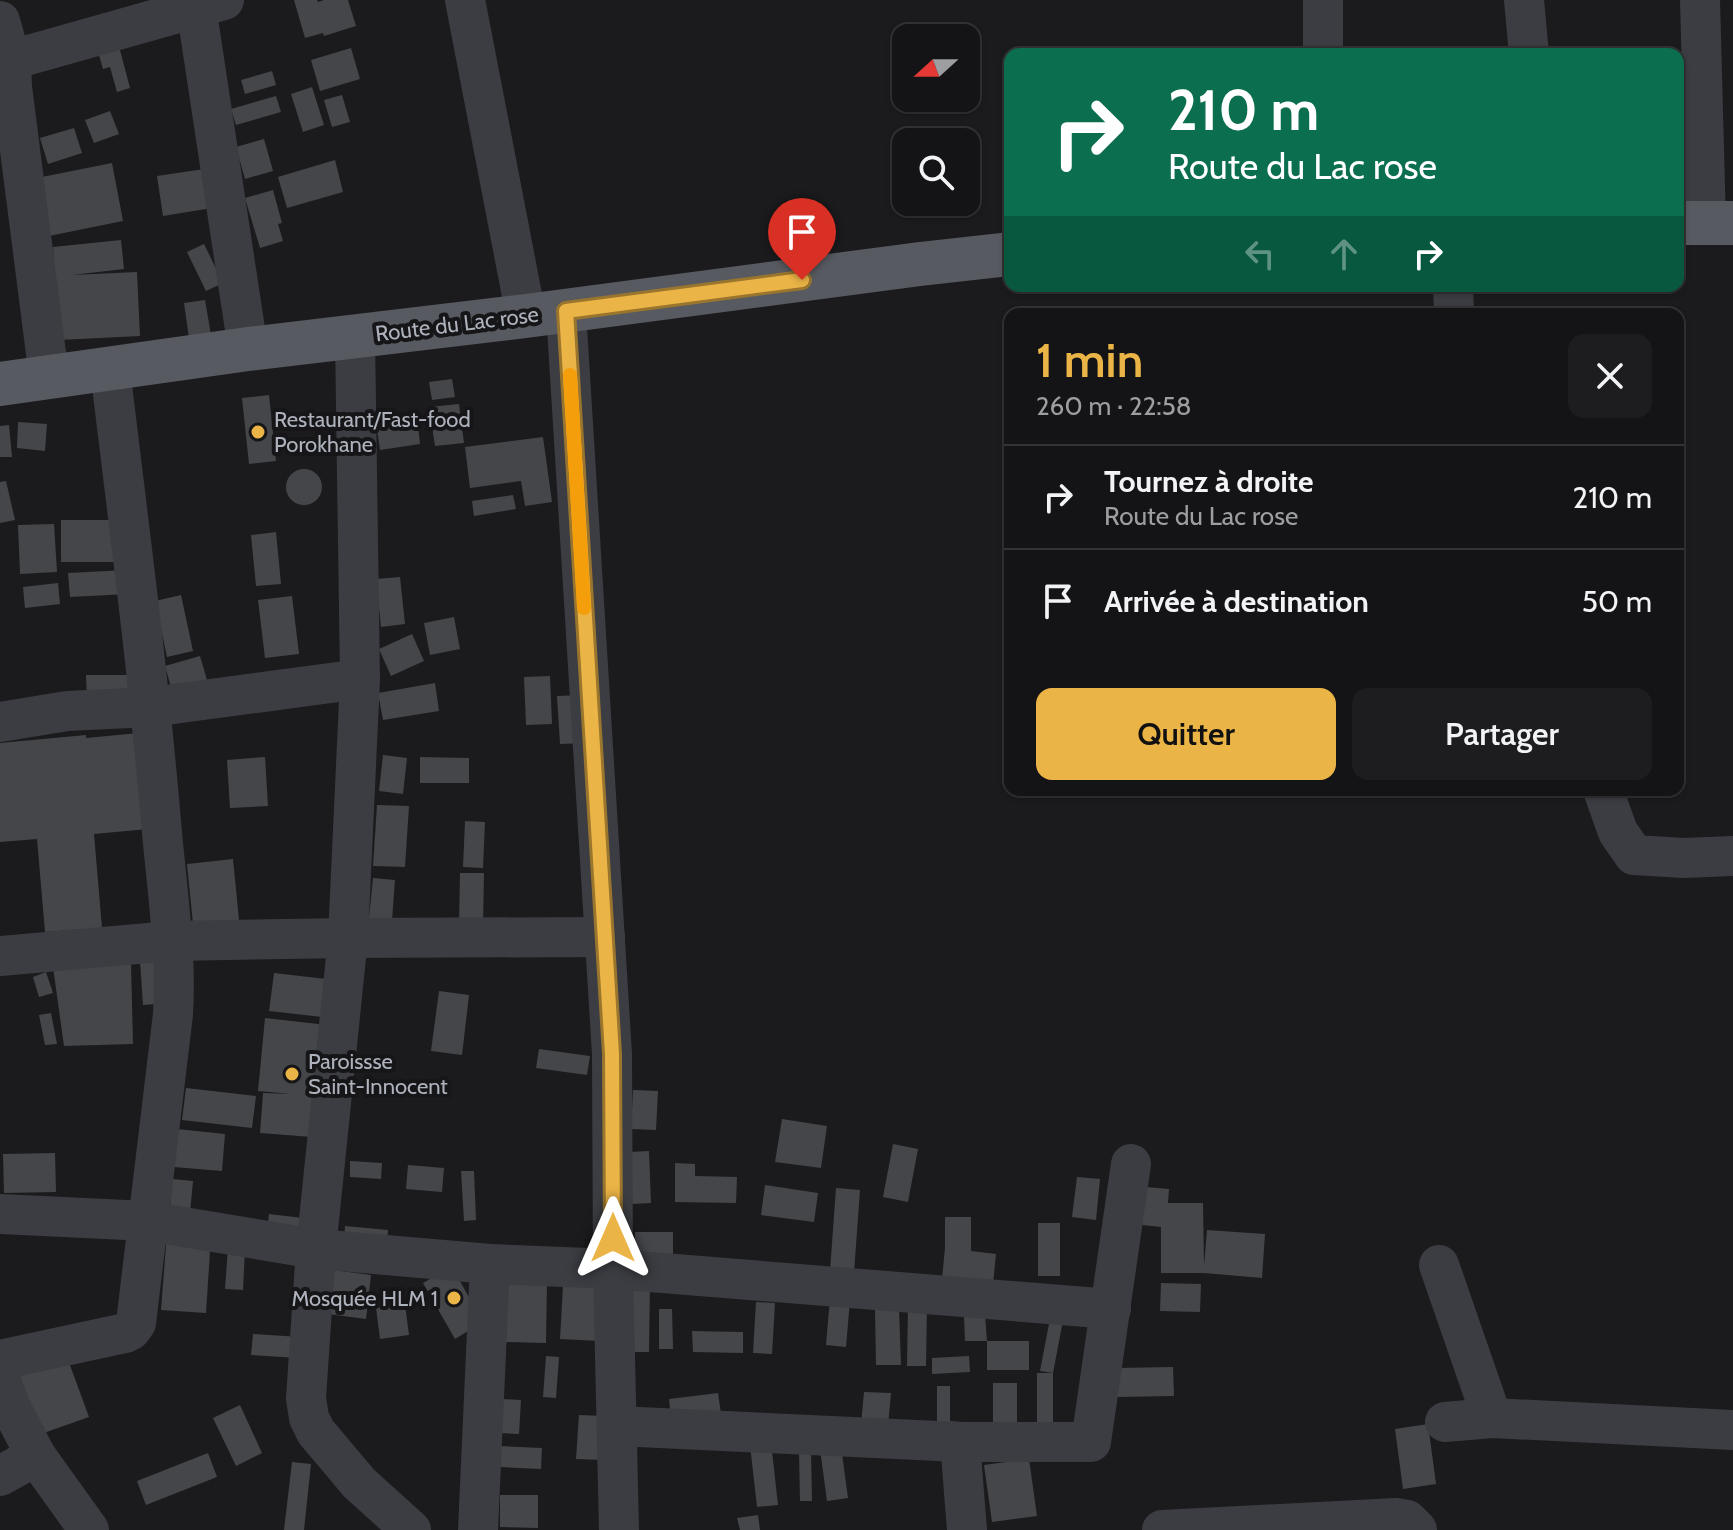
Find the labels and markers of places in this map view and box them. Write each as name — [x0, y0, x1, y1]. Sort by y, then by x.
pin — [768, 198, 836, 280]
place label: Restaurant/Fast-food Porokhane — [274, 406, 471, 458]
marker: Restaurant/Fast-food Porokhane — [249, 423, 267, 441]
place label: Paroissse Saint-Innocent — [308, 1048, 448, 1100]
marker: Paroissse Saint-Innocent — [283, 1065, 301, 1083]
place label: Mosquée HLM 1 — [291, 1285, 438, 1312]
marker: Mosquée HLM 1 — [445, 1289, 463, 1307]

